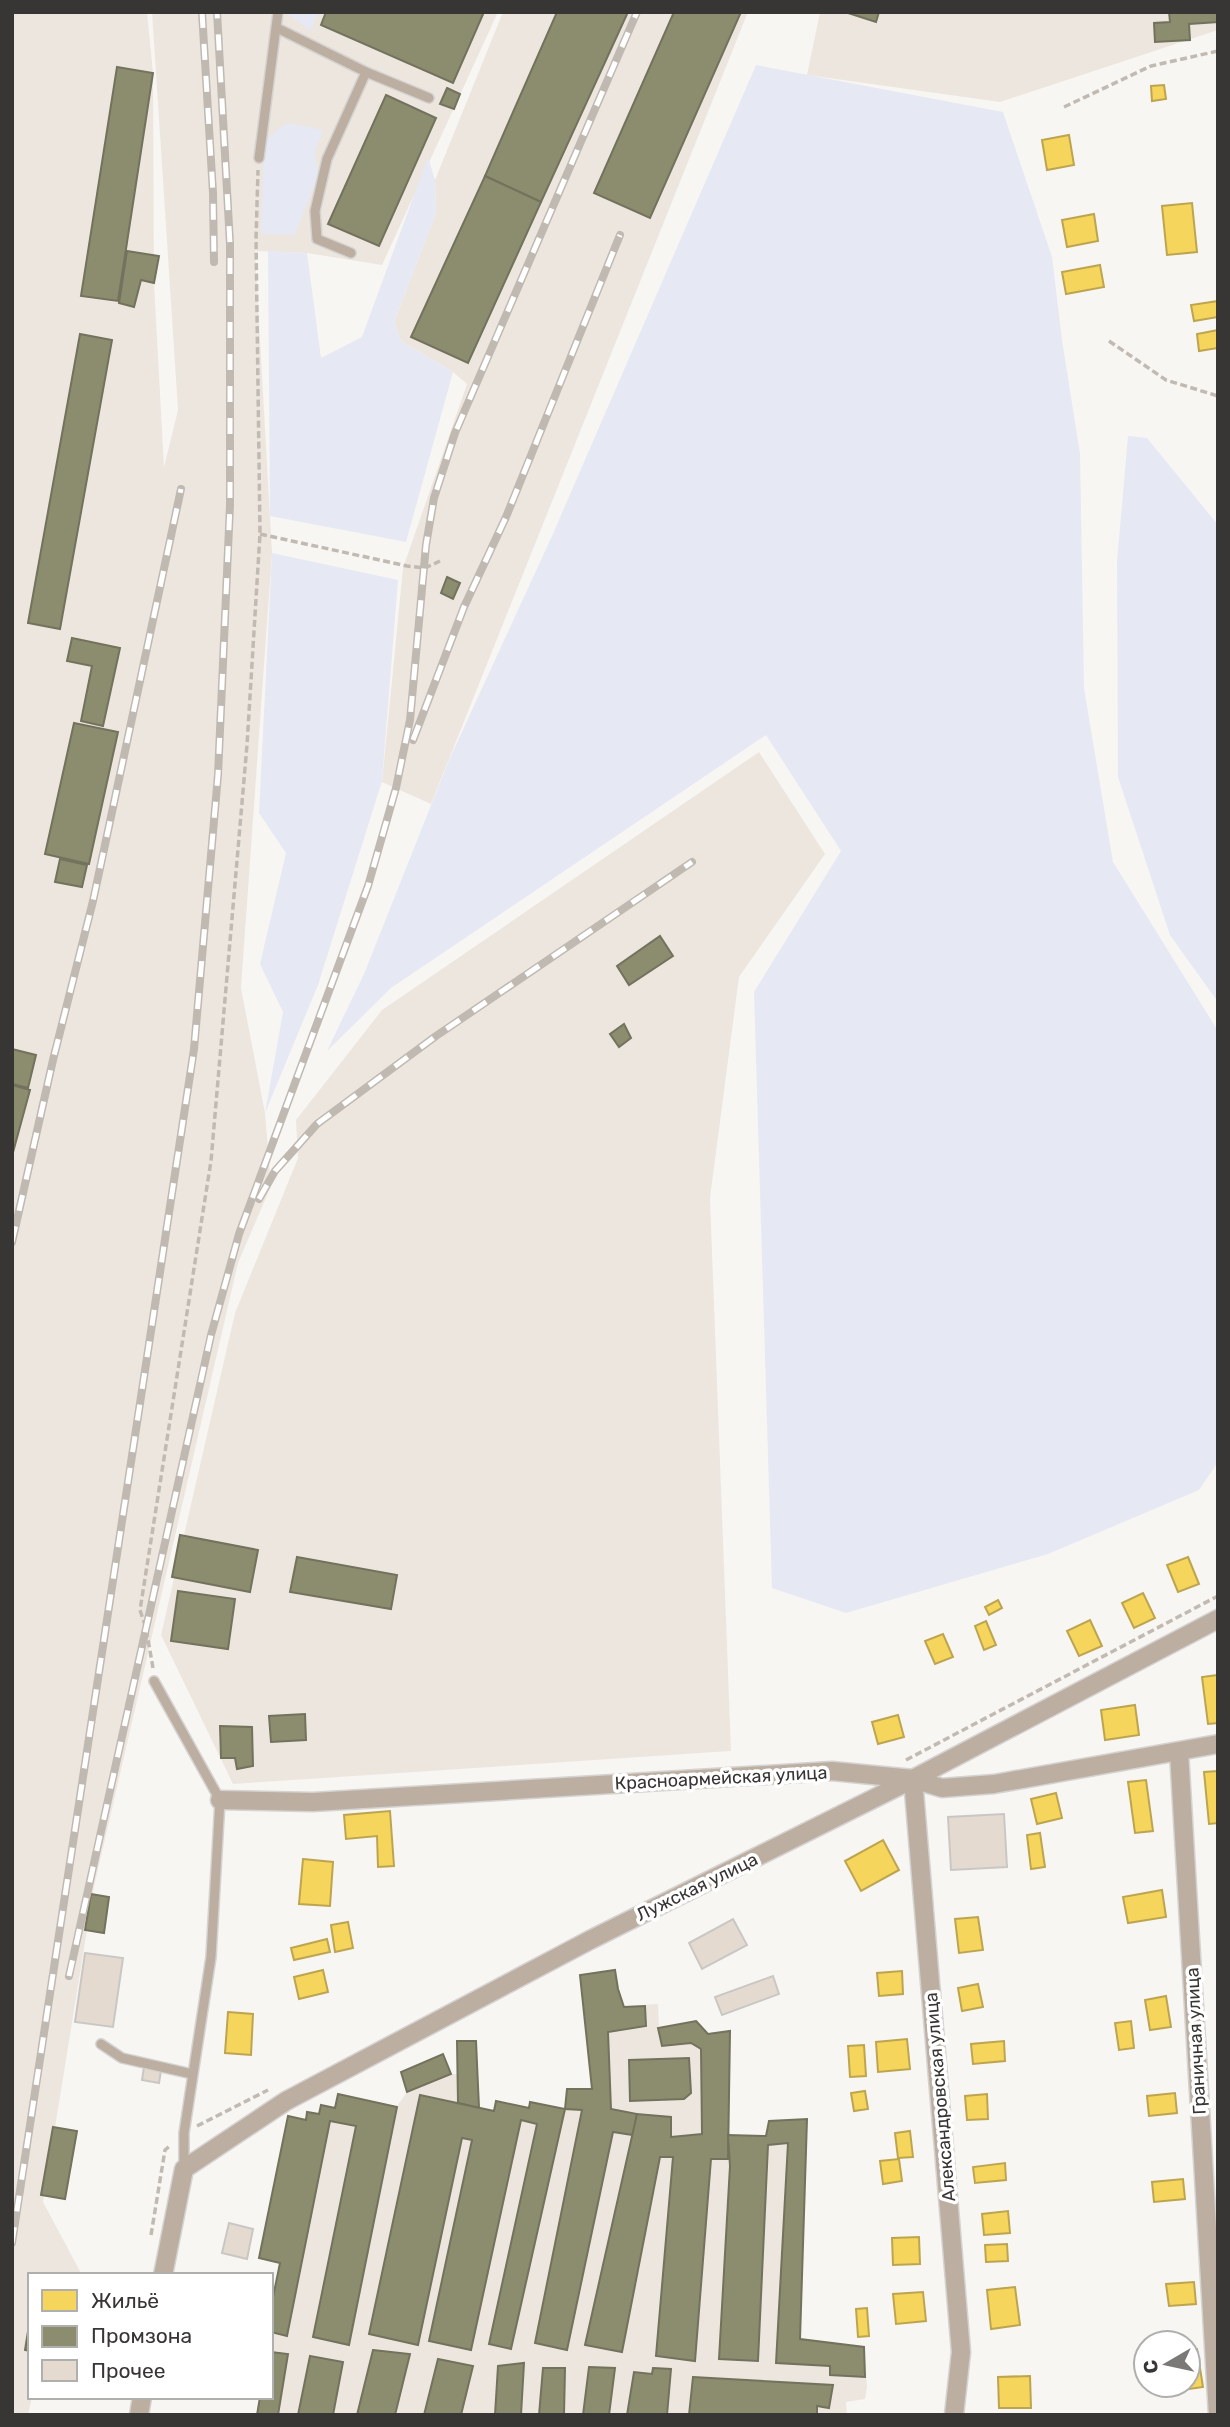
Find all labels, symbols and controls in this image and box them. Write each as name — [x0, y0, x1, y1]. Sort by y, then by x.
street label: Красноармейская улица — [614, 1761, 828, 1795]
street label: Лужская улица — [633, 1848, 761, 1926]
street label: Граничная улица — [1181, 1967, 1211, 2115]
street label: Александровская улица — [920, 1991, 960, 2203]
legend — [28, 2273, 273, 2399]
text: Жильё — [91, 2288, 159, 2313]
text: Промзона — [91, 2323, 192, 2348]
north arrow — [1132, 2329, 1202, 2399]
text: Прочее — [91, 2358, 166, 2383]
text: С — [1138, 2358, 1163, 2375]

